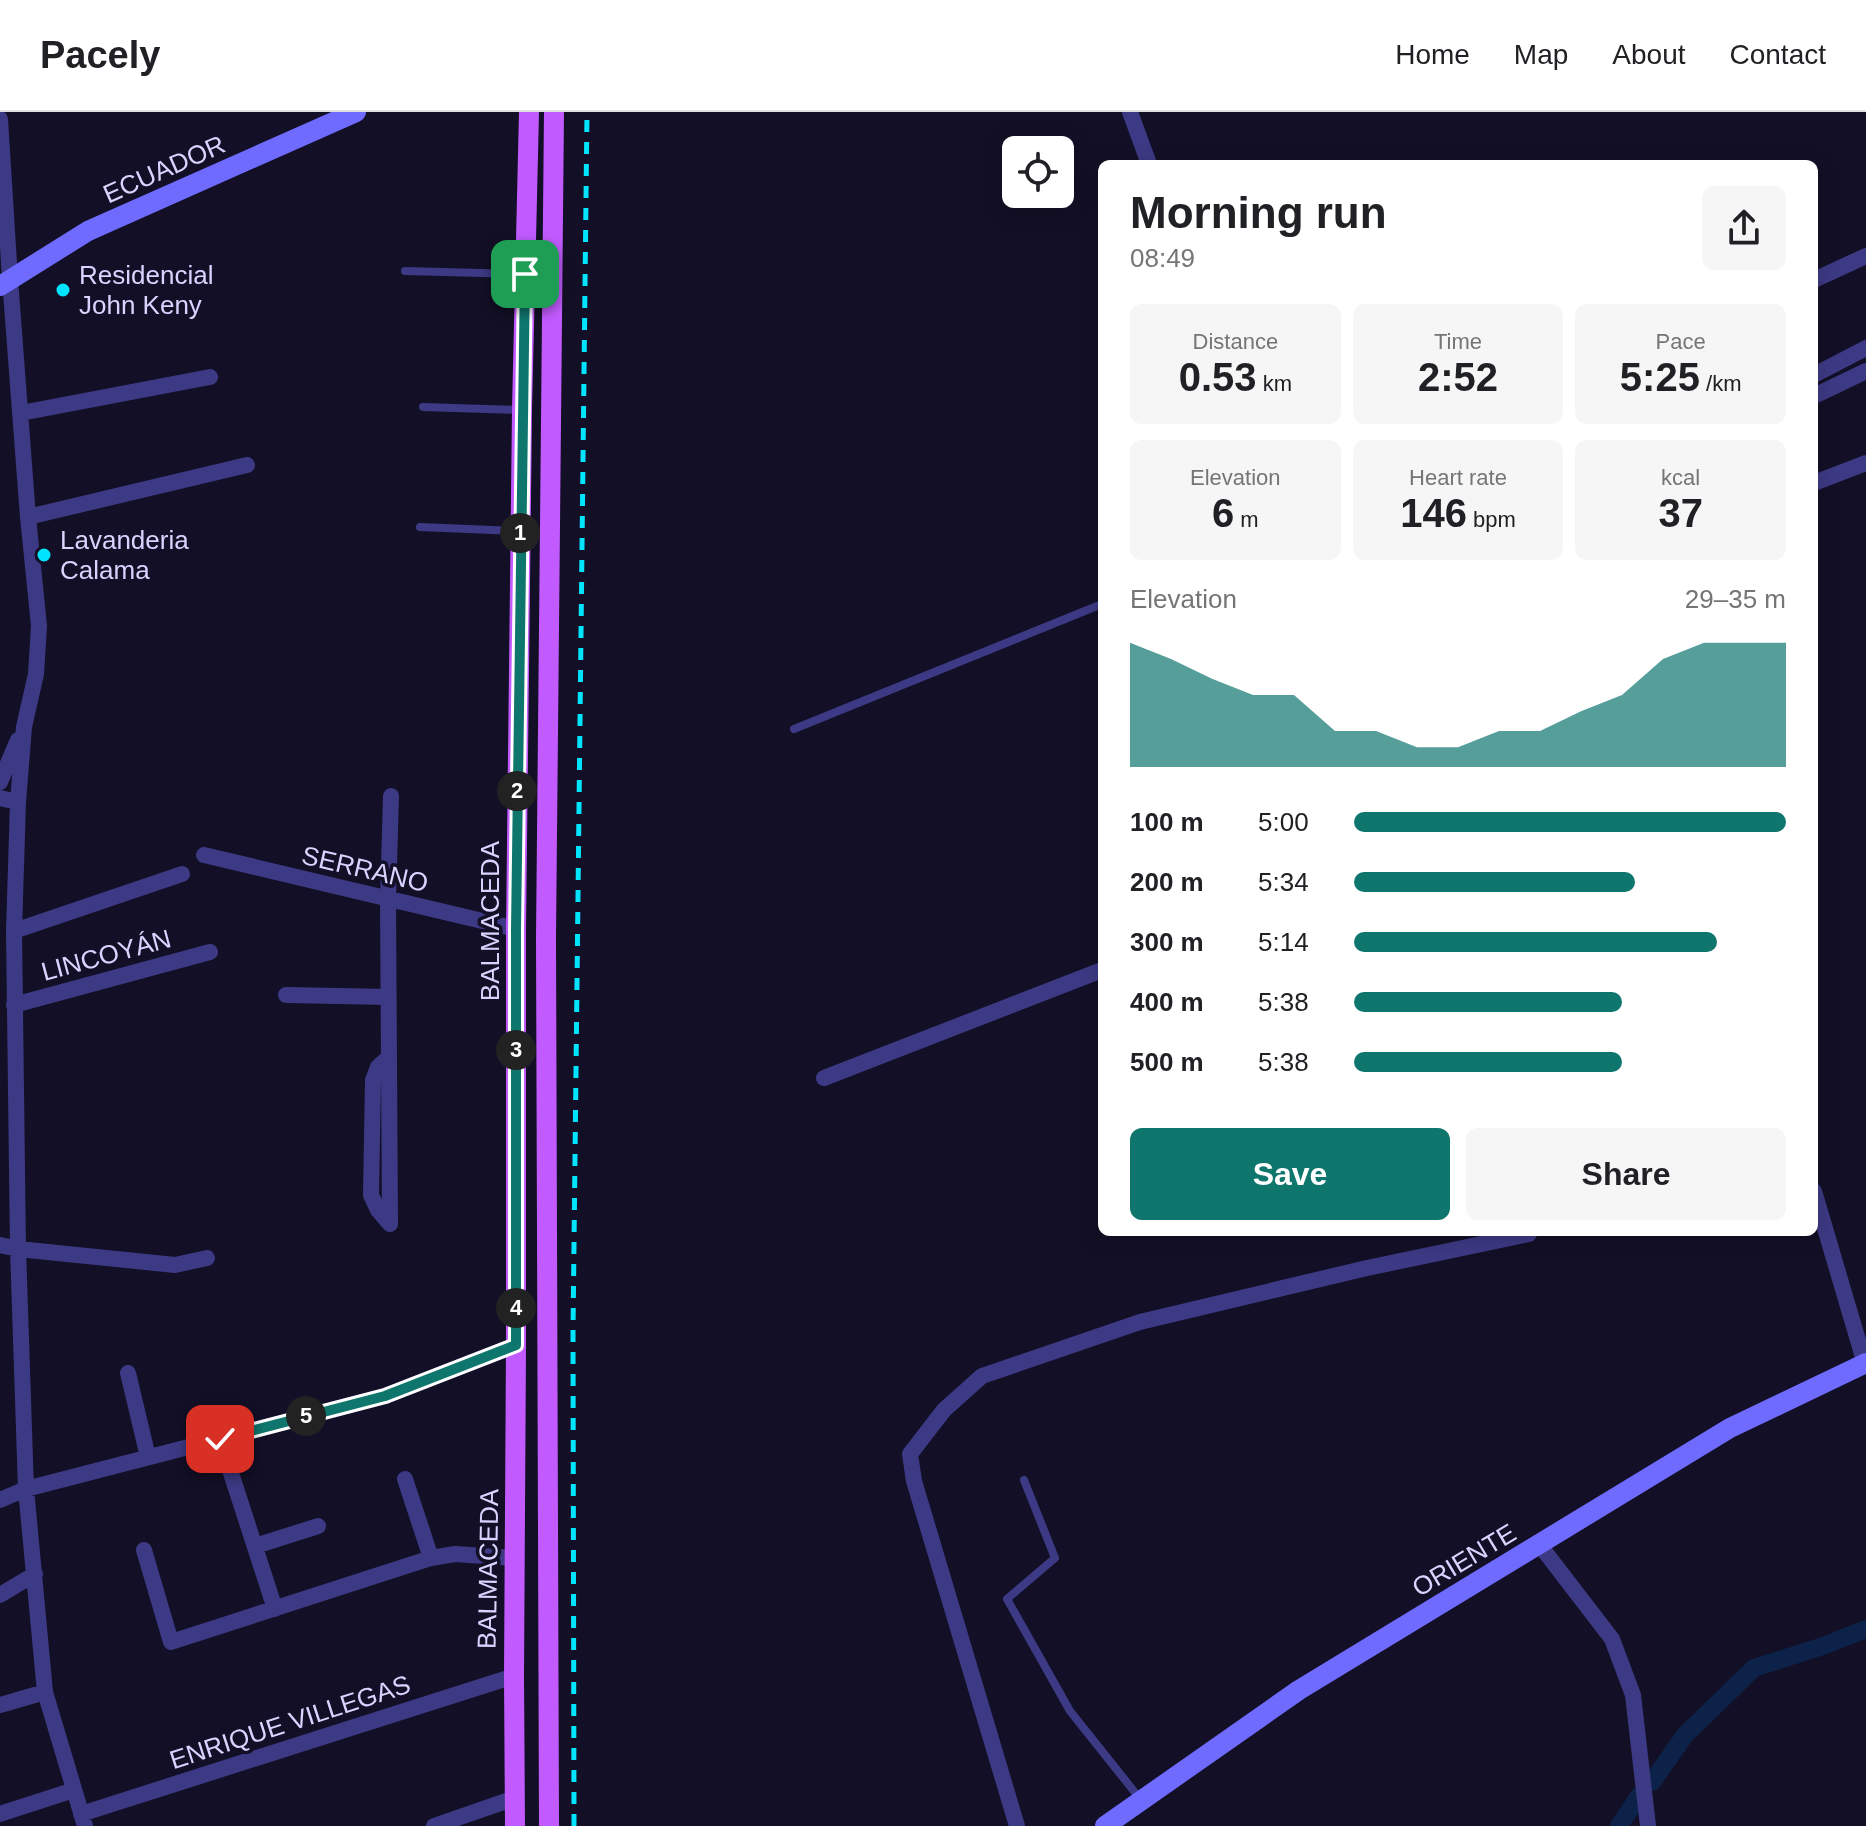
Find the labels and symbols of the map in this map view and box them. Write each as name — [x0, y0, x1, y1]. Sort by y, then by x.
street label: ECUADOR — [99, 129, 229, 209]
pin — [491, 240, 559, 308]
place label: Residencial John Keny — [79, 260, 213, 320]
marker: Residencial John Keny — [54, 281, 72, 299]
pin: 1 — [500, 513, 540, 553]
place label: Lavanderia Calama — [60, 525, 189, 585]
marker: Lavanderia Calama — [35, 546, 53, 564]
pin: 2 — [497, 771, 537, 811]
street label: SERRANO — [299, 840, 431, 898]
street label: BALMACEDA — [475, 840, 505, 1001]
street label: LINCOYÁN — [38, 923, 174, 987]
pin: 3 — [496, 1030, 536, 1070]
pin: 4 — [496, 1288, 536, 1328]
pin: 5 — [286, 1396, 326, 1436]
pin — [186, 1405, 254, 1473]
street label: BALMACEDA — [472, 1488, 504, 1649]
street label: ORIENTE — [1407, 1517, 1521, 1603]
street label: ENRIQUE VILLEGAS — [166, 1669, 414, 1775]

